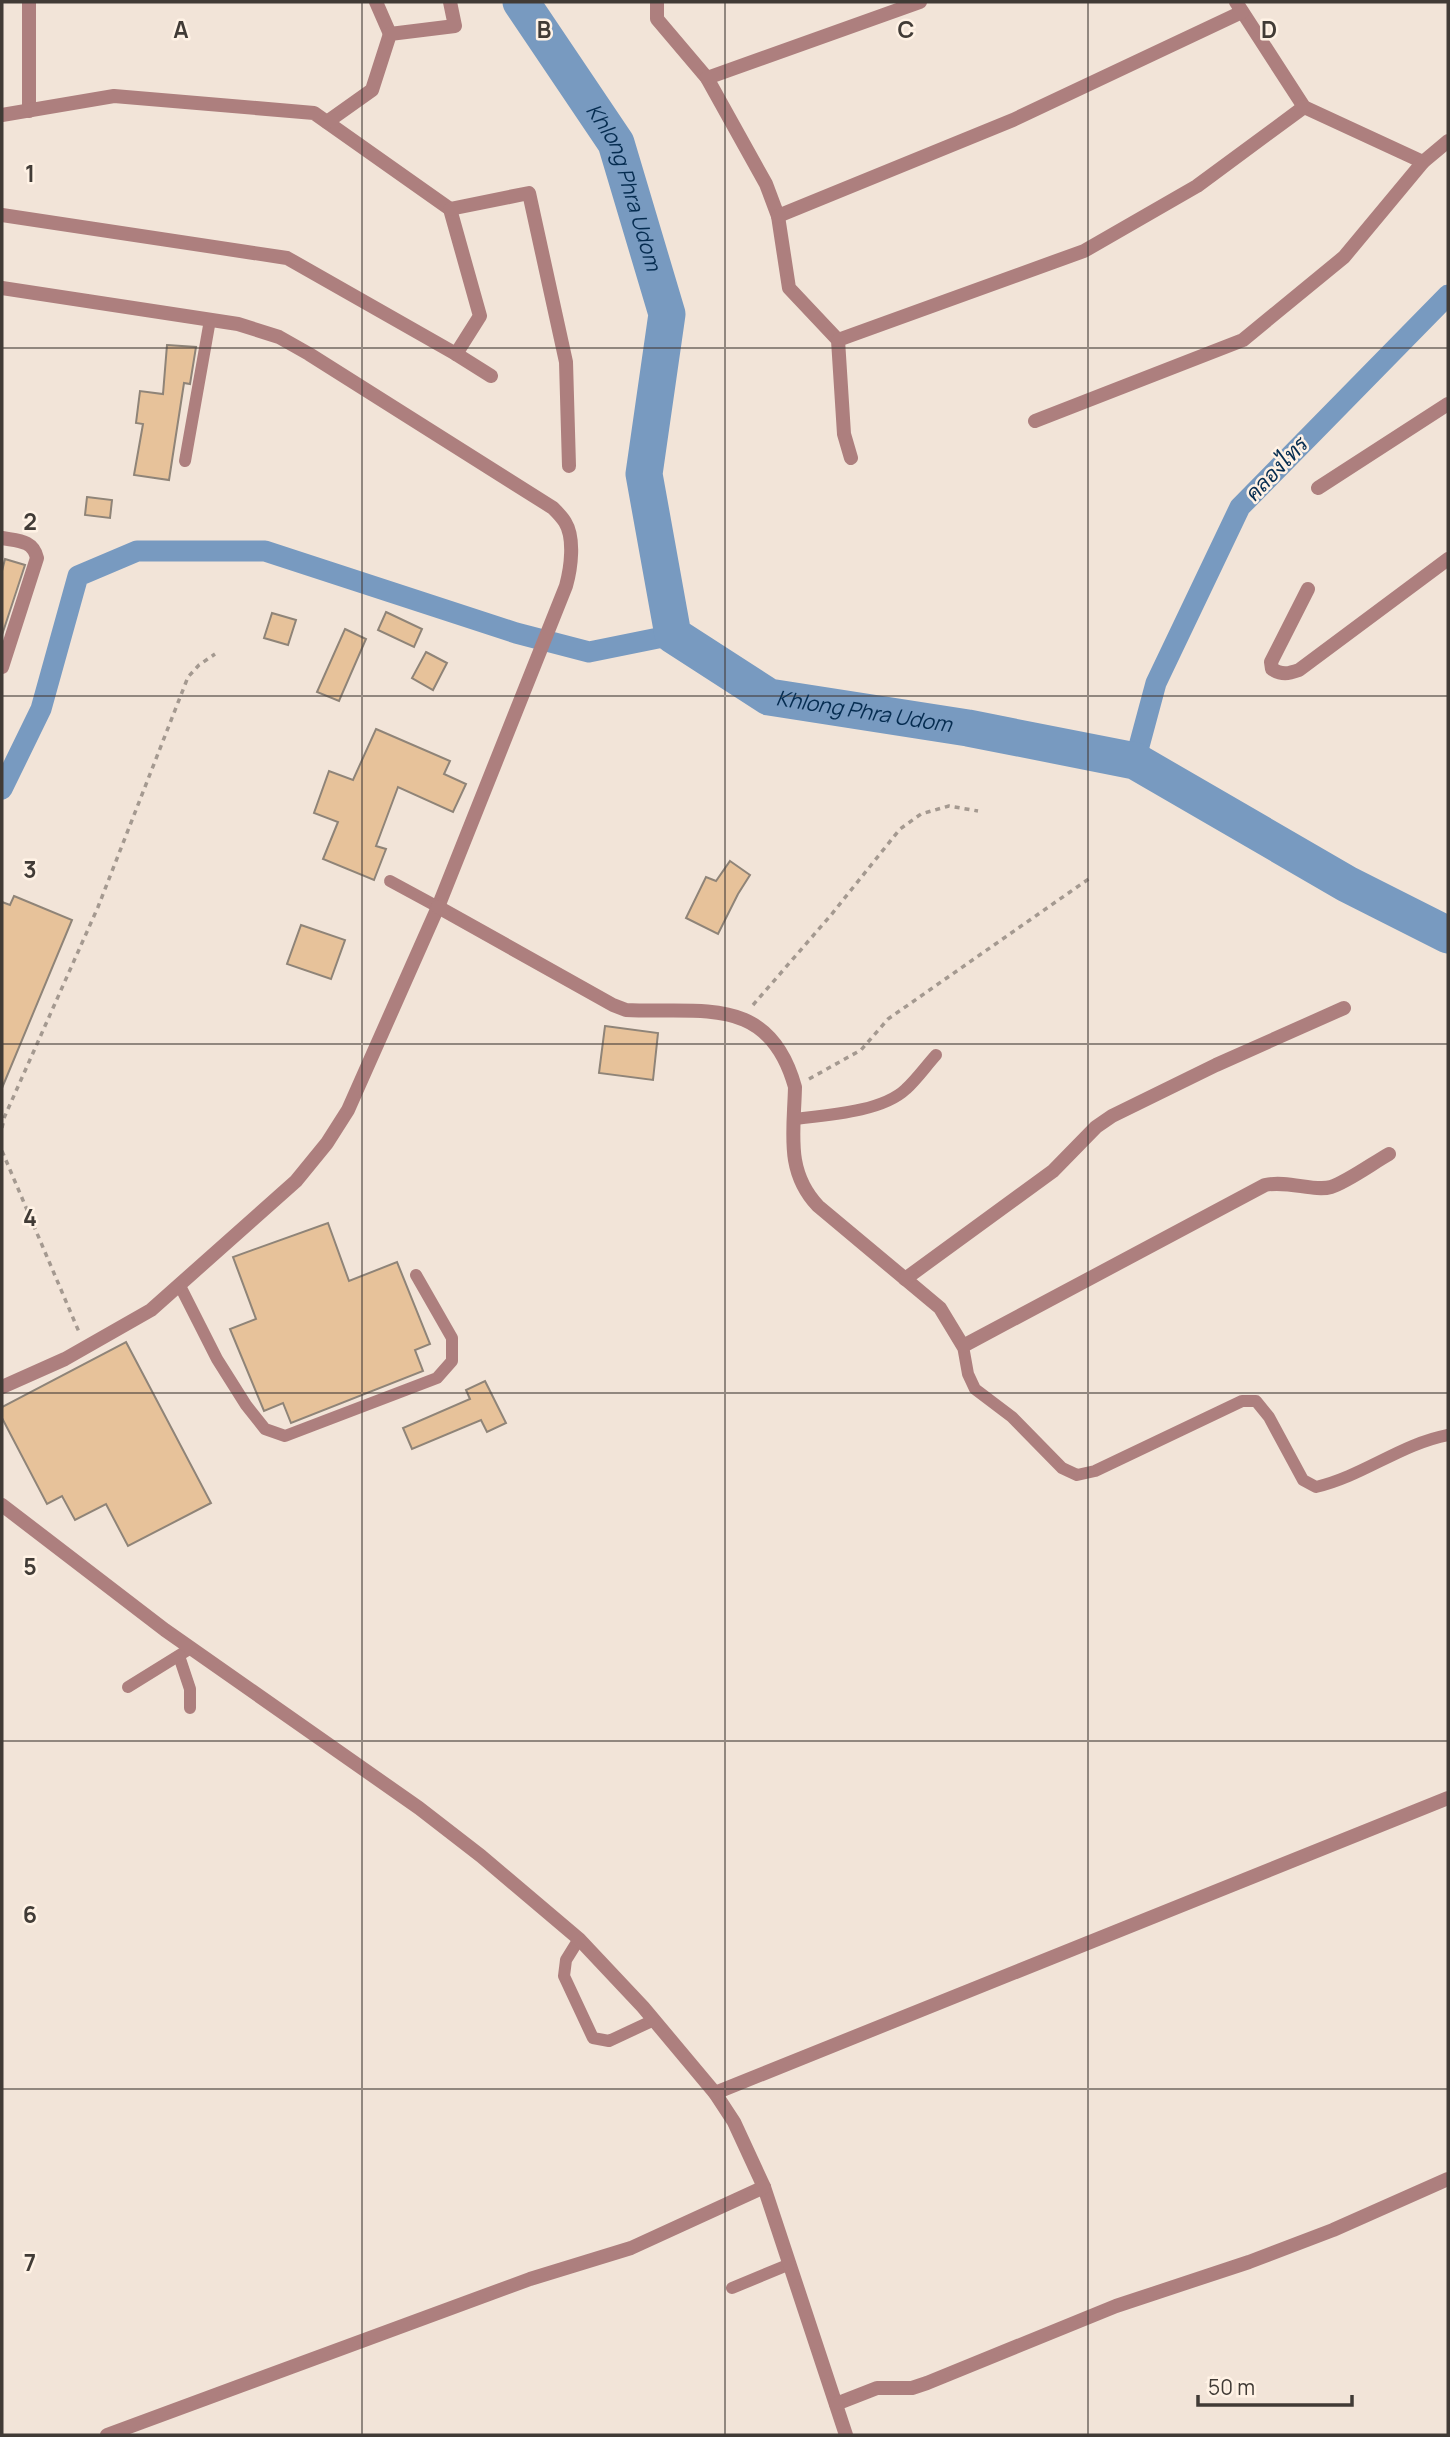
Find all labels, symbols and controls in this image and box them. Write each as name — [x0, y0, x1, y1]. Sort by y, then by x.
text: A — [173, 13, 189, 45]
text: B — [537, 13, 551, 45]
text: C — [898, 13, 915, 45]
text: D — [1261, 13, 1277, 45]
water label: Khlong Phra Udom — [580, 98, 669, 275]
text: 1 — [25, 157, 35, 189]
water label: คลองไทร — [1239, 430, 1314, 506]
text: 2 — [23, 505, 37, 537]
water label: Khlong Phra Udom — [774, 683, 955, 738]
text: 3 — [23, 853, 37, 885]
text: 4 — [23, 1201, 37, 1233]
text: 5 — [23, 1550, 37, 1582]
text: 6 — [23, 1898, 37, 1930]
text: 7 — [24, 2246, 36, 2278]
scale bar — [1198, 2364, 1352, 2408]
text: 50 m — [1208, 2373, 1255, 2401]

